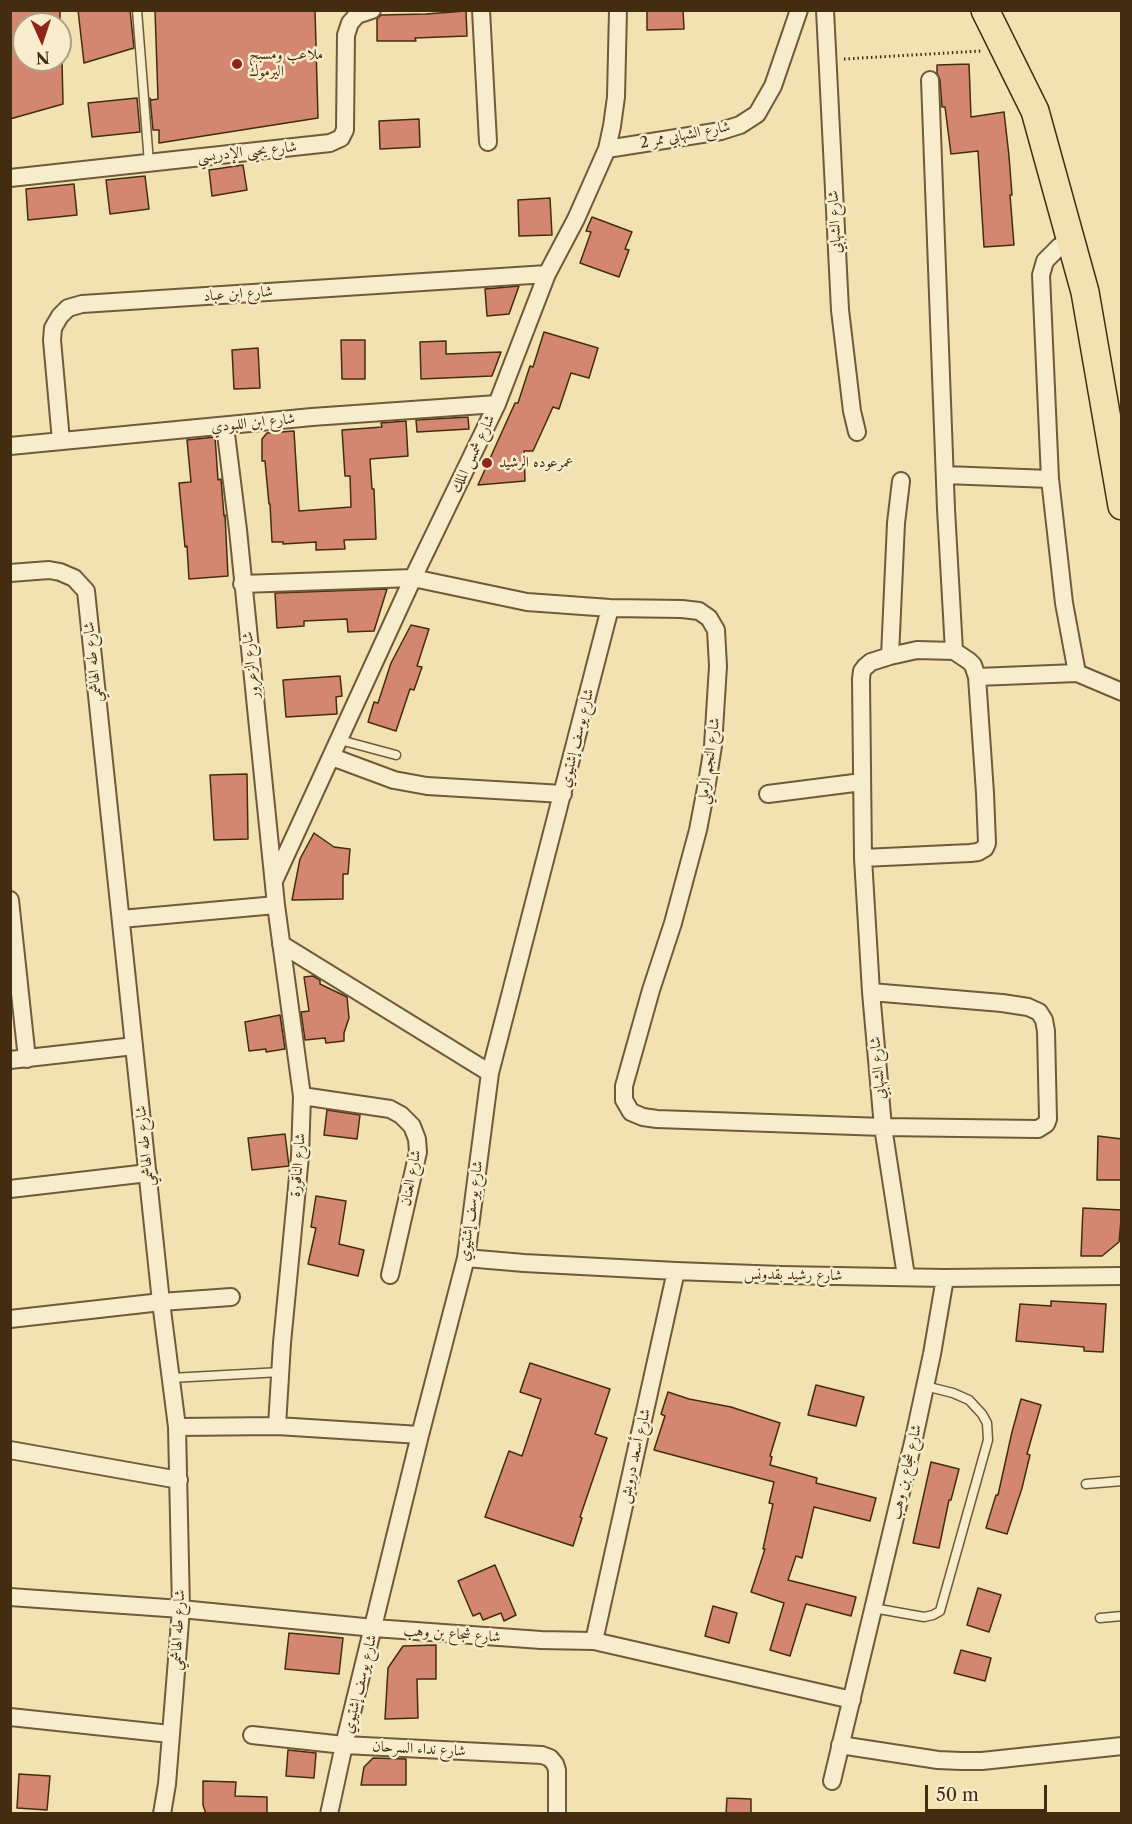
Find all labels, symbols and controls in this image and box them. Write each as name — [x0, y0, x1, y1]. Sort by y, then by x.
north arrow — [12, 12, 72, 72]
place label: ملاعب ومسبح اليرموك — [249, 46, 323, 81]
text: N — [35, 48, 50, 68]
marker: ملاعب ومسبح اليرموك — [230, 57, 244, 71]
street label: شارع الشهابي ممر 2 — [638, 117, 732, 153]
street label: شارع يحيى الإدريسي — [196, 138, 298, 166]
street label: شارع الشهابي — [824, 190, 846, 254]
street label: شارع ابن عباد — [203, 283, 273, 305]
street label: شارع ابن اللبودي — [210, 410, 296, 436]
street label: شارع شمس الملك — [447, 412, 499, 496]
place label: عمرعوده الرشيد — [499, 454, 573, 472]
marker: عمرعوده الرشيد — [480, 456, 494, 470]
street label: شارع طه الهاشمي — [80, 621, 106, 703]
street label: شارع الزعرور — [239, 631, 263, 699]
street label: شارع يوسف إشتيوي — [556, 687, 598, 789]
street label: شارع النجم الرملي — [694, 717, 724, 805]
street label: شارع الشهابي — [866, 1036, 890, 1100]
street label: شارع طه الهاشمي — [132, 1105, 158, 1187]
street label: شارع الناقورة — [286, 1132, 310, 1198]
street label: شارع العنان — [397, 1148, 425, 1208]
street label: شارع يوسف إشتيوي — [455, 1160, 487, 1262]
street label: شارع رشيد بقدونس — [744, 1265, 842, 1285]
street label: شارع أسعد درويش — [615, 1407, 655, 1505]
street label: شارع شجاع بن وهب — [886, 1423, 926, 1521]
street label: شارع طه الهاشمي — [167, 1589, 189, 1671]
street label: شارع شجاع بن وهب — [403, 1622, 501, 1646]
street label: شارع يوسف إشتيوي — [339, 1633, 381, 1735]
street label: شارع نداء السرحان — [372, 1738, 466, 1760]
scale bar — [928, 1773, 1050, 1811]
text: 50 m — [936, 1784, 979, 1806]

